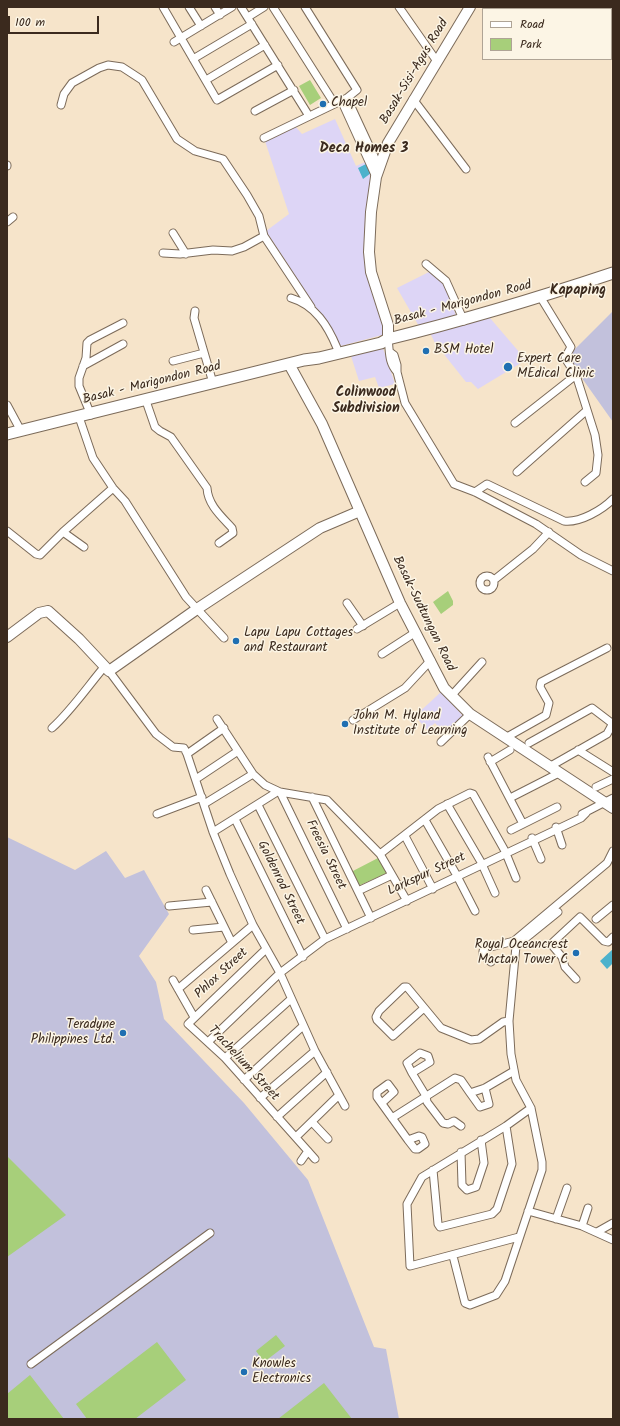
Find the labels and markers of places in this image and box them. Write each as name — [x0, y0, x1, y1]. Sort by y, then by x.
place label: Chapel — [331, 96, 367, 112]
marker: Chapel — [318, 99, 328, 109]
place label: BSM Hotel — [434, 343, 493, 359]
marker: BSM Hotel — [421, 346, 431, 356]
place label: Expert Care MEdical Clinic — [517, 352, 595, 383]
marker: Expert Care MEdical Clinic — [502, 361, 514, 373]
place label: Lapu Lapu Cottages and Restaurant — [244, 626, 353, 657]
marker: Lapu Lapu Cottages and Restaurant — [231, 636, 241, 646]
place label: John M. Hyland Institute of Learning — [353, 709, 467, 740]
marker: John M. Hyland Institute of Learning — [340, 719, 350, 729]
place label: Royal Oceancrest Mactan Tower C — [475, 938, 568, 969]
marker: Royal Oceancrest Mactan Tower C — [571, 948, 581, 958]
place label: Teradyne Philippines Ltd. — [31, 1018, 115, 1049]
marker: Teradyne Philippines Ltd. — [118, 1028, 128, 1038]
place label: Knowles Electronics — [252, 1357, 311, 1388]
marker: Knowles Electronics — [239, 1367, 249, 1377]

